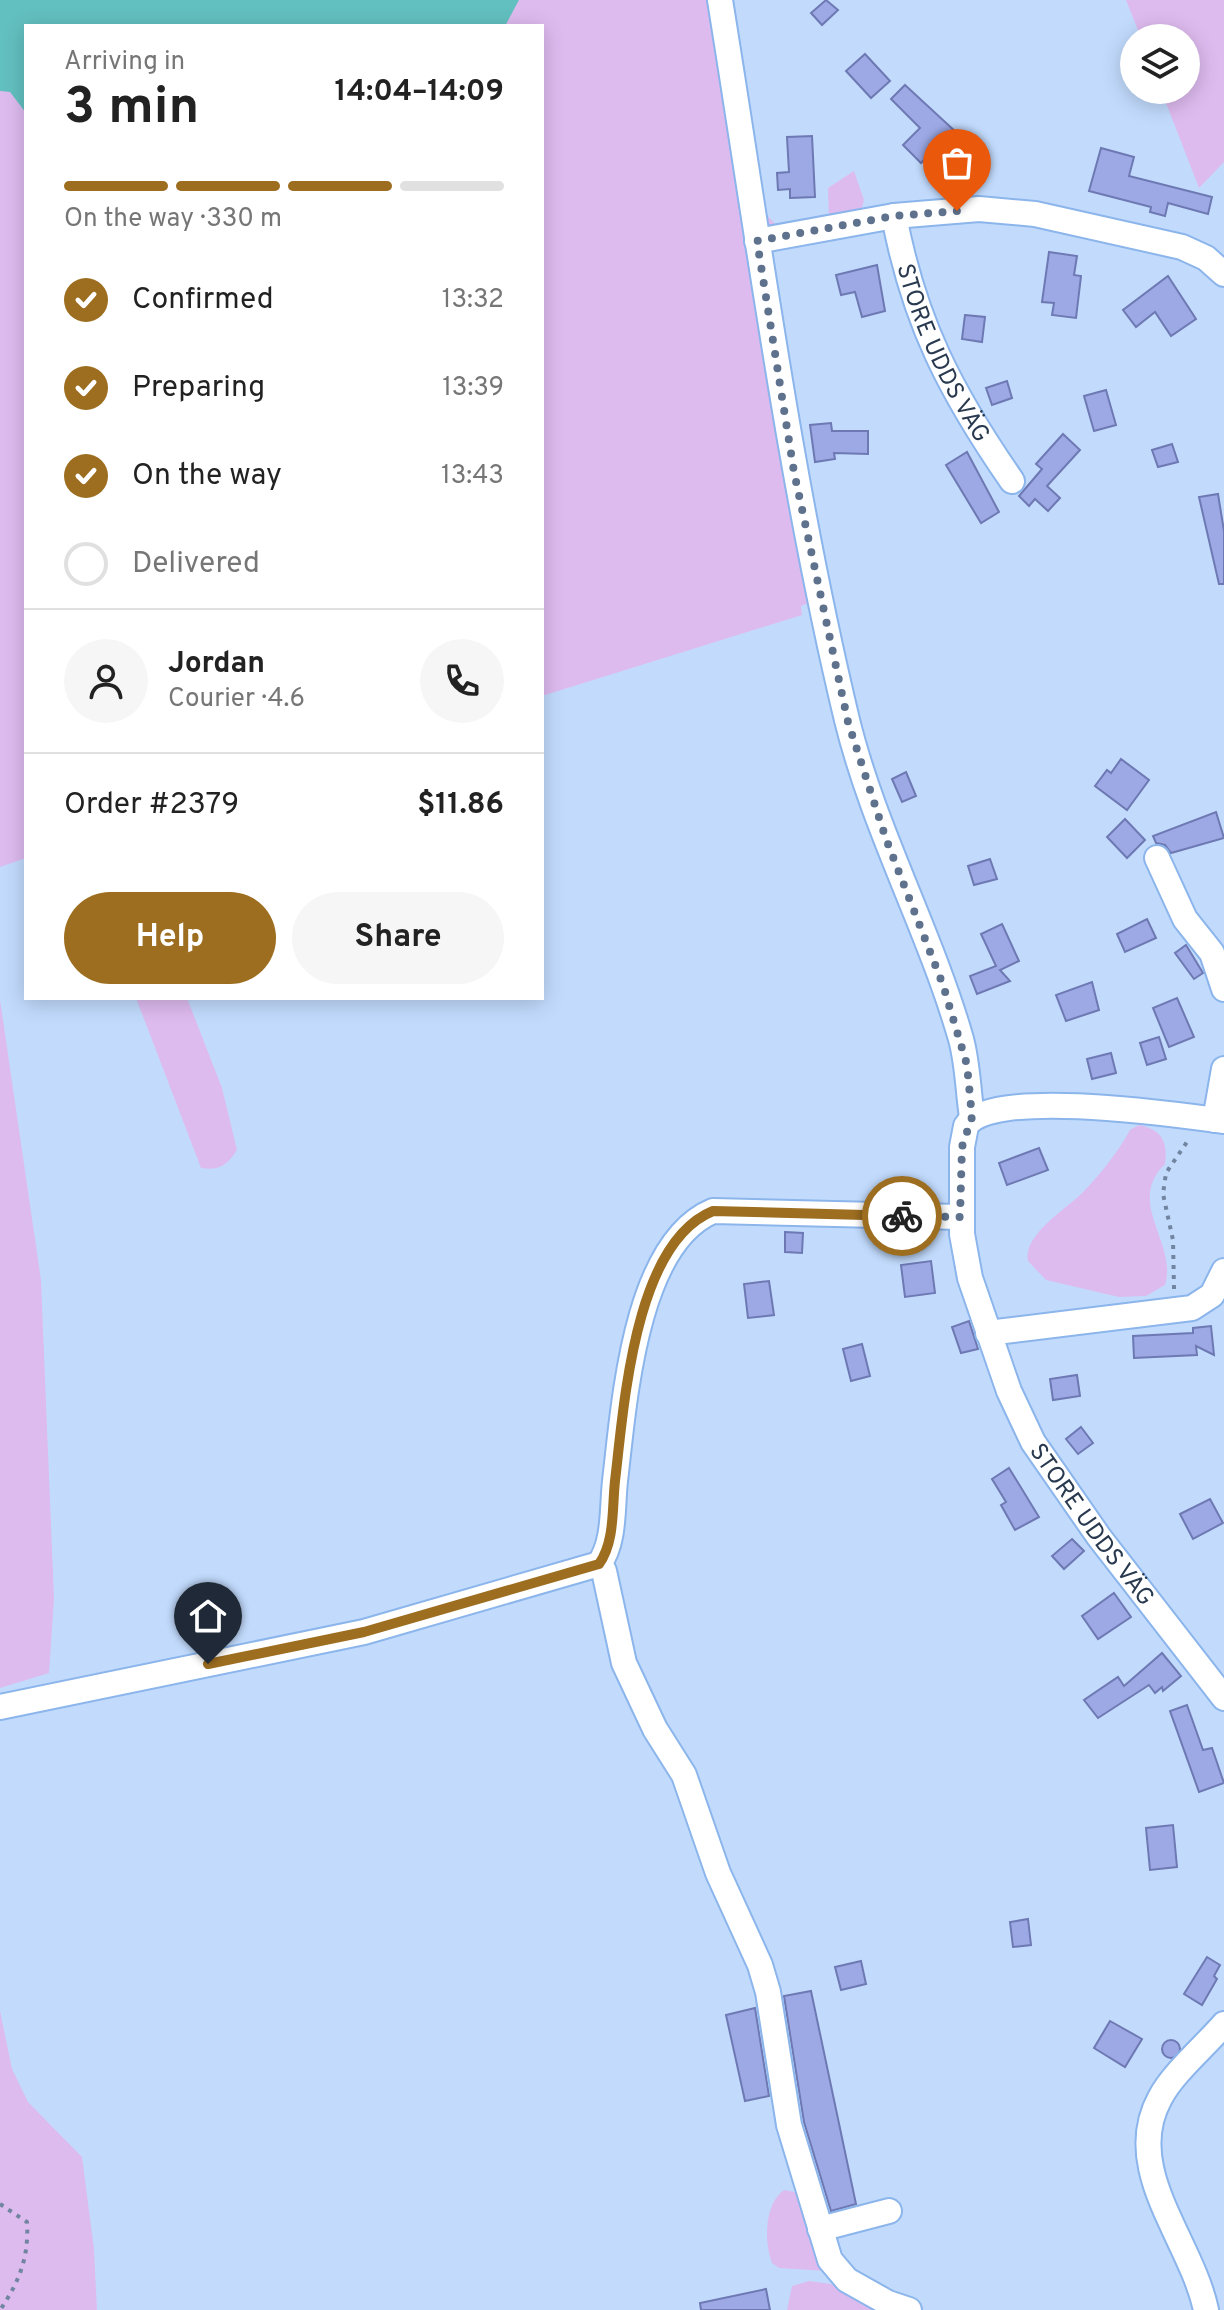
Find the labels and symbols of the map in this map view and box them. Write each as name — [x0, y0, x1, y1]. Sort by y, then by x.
pin — [923, 129, 991, 211]
street label: STORE UDDS VÄG — [888, 261, 995, 449]
courier — [862, 1176, 942, 1256]
street label: STORE UDDS VÄG — [1022, 1438, 1160, 1613]
pin — [174, 1582, 242, 1664]

